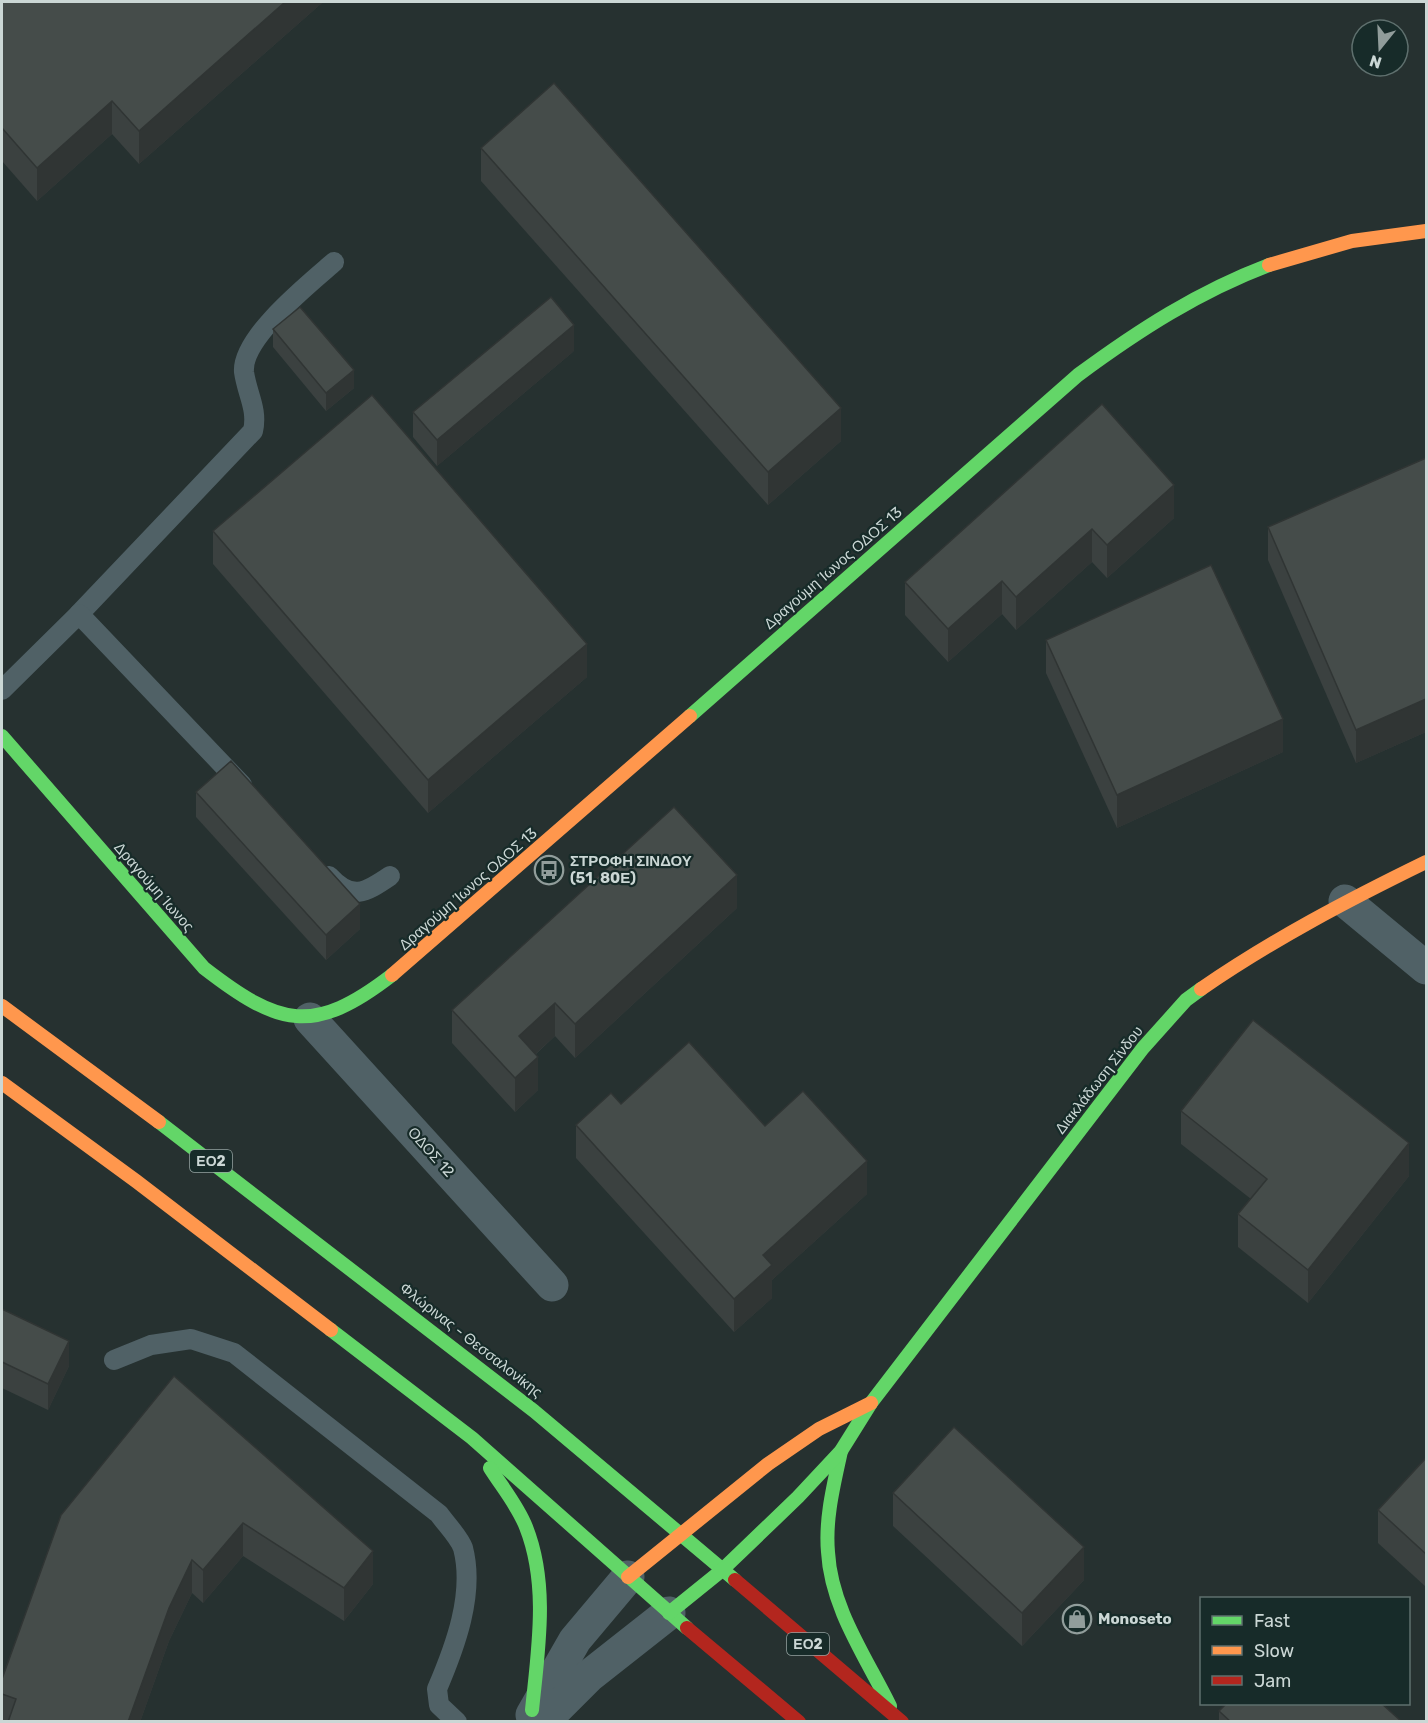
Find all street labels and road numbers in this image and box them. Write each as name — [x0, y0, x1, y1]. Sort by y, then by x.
street label: Δραγούμη Ίωνος ΟΔΟΣ 13 — [760, 503, 906, 633]
street label: Δραγούμη Ίωνος ΟΔΟΣ 13 — [395, 824, 541, 954]
street label: Δραγούμη Ίωνος — [110, 839, 198, 935]
street label: Διακλάδωση Σίνδου — [1051, 1023, 1147, 1137]
street label: ΟΔΟΣ 12 — [404, 1123, 458, 1181]
road number: ΕΟ2 — [190, 1150, 232, 1172]
street label: Φλώρινας - Θεσσαλονίκης — [396, 1279, 546, 1401]
road number: ΕΟ2 — [787, 1633, 829, 1655]

